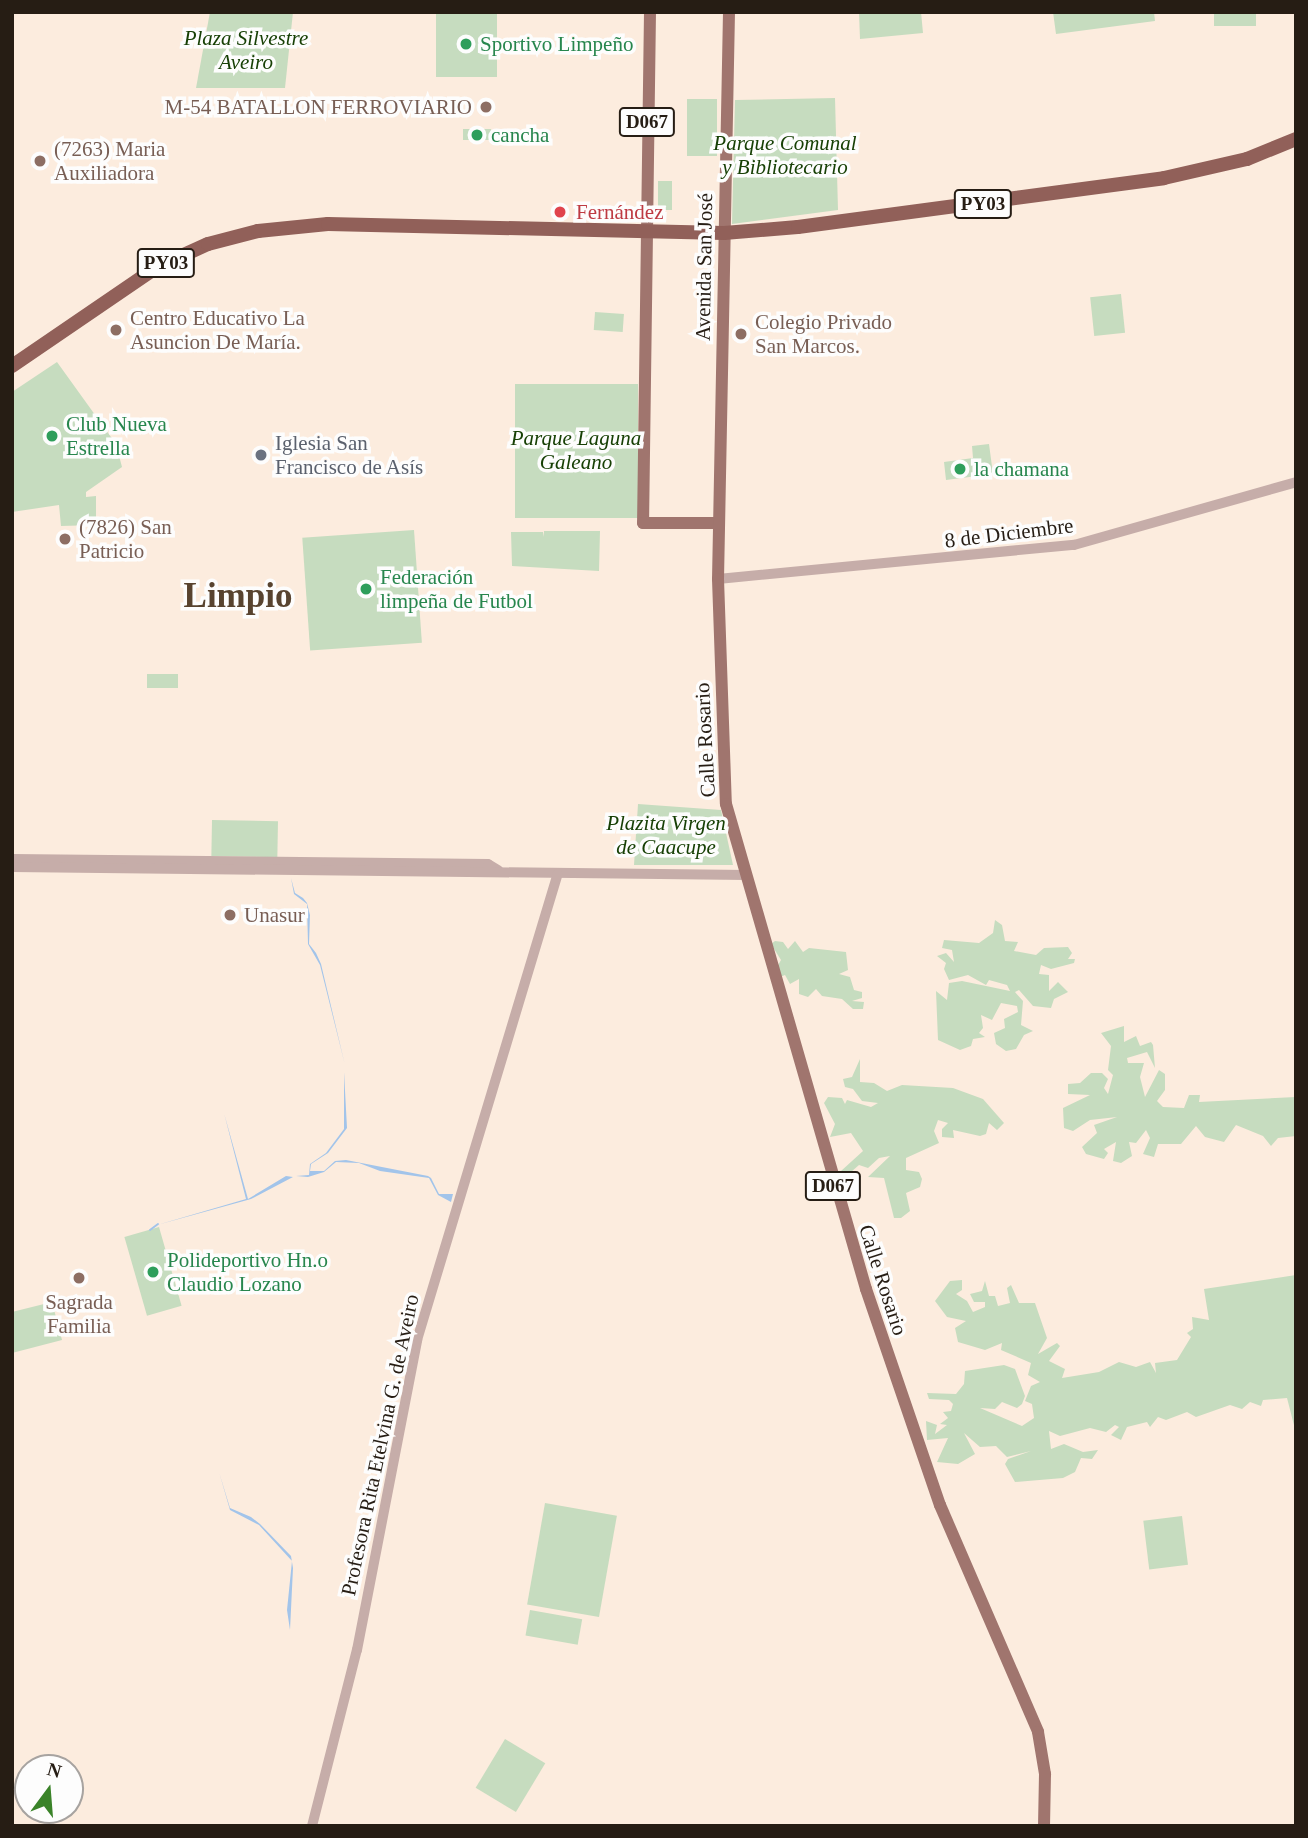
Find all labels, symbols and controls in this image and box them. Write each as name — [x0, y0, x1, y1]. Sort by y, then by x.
park label: Plaza Silvestre Aveiro — [184, 25, 308, 75]
place label: Sportivo Limpeño — [480, 31, 633, 57]
marker: Sportivo Limpeño — [458, 36, 474, 52]
place label: M-54 BATALLON FERROVIARIO — [165, 94, 472, 120]
marker: M-54 BATALLON FERROVIARIO — [478, 99, 494, 115]
road number: D067 — [617, 106, 677, 138]
place label: cancha — [491, 122, 549, 148]
marker: cancha — [469, 127, 485, 143]
park label: Parque Comunal y Bibliotecario — [713, 130, 857, 180]
place label: (7263) Maria Auxiliadora — [54, 136, 165, 186]
marker: (7263) Maria Auxiliadora — [32, 153, 48, 169]
road number: PY03 — [953, 188, 1013, 220]
street label: Avenida San José — [690, 193, 718, 341]
place label: Fernández — [576, 199, 663, 225]
marker: Fernández — [550, 202, 570, 222]
road number: PY03 — [136, 247, 196, 278]
place label: Centro Educativo La Asuncion De María. — [130, 305, 305, 355]
place label: Colegio Privado San Marcos. — [755, 309, 892, 359]
marker: Centro Educativo La Asuncion De María. — [108, 322, 124, 338]
marker: Colegio Privado San Marcos. — [733, 326, 749, 342]
place label: Club Nueva Estrella — [66, 411, 167, 461]
park label: Parque Laguna Galeano — [511, 425, 641, 475]
marker: Club Nueva Estrella — [44, 428, 60, 444]
place label: Iglesia San Francisco de Asís — [275, 430, 424, 480]
marker: Iglesia San Francisco de Asís — [253, 447, 269, 463]
place label: la chamana — [974, 456, 1069, 482]
marker: la chamana — [952, 461, 968, 477]
street label: 8 de Diciembre — [943, 513, 1075, 553]
place label: (7826) San Patricio — [79, 514, 172, 564]
marker: (7826) San Patricio — [57, 531, 73, 547]
place label: Federación limpeña de Futbol — [380, 564, 533, 614]
district label: Limpio — [184, 575, 292, 617]
marker: Federación limpeña de Futbol — [358, 581, 374, 597]
street label: Calle Rosario — [689, 682, 721, 798]
park label: Plazita Virgen de Caacupe — [606, 810, 726, 860]
place label: Unasur — [244, 902, 305, 928]
marker: Unasur — [222, 907, 238, 923]
road number: D067 — [803, 1170, 863, 1202]
street label: Calle Rosario — [853, 1221, 913, 1339]
place label: Polideportivo Hn.o Claudio Lozano — [167, 1247, 328, 1297]
marker: Polideportivo Hn.o Claudio Lozano — [145, 1264, 161, 1280]
marker: Sagrada Familia — [71, 1270, 87, 1286]
place label: Sagrada Familia — [45, 1289, 113, 1339]
street label: Profesora Rita Etelvina G. de Aveiro — [336, 1291, 424, 1599]
north arrow — [14, 1754, 84, 1824]
text: N — [45, 1758, 64, 1782]

